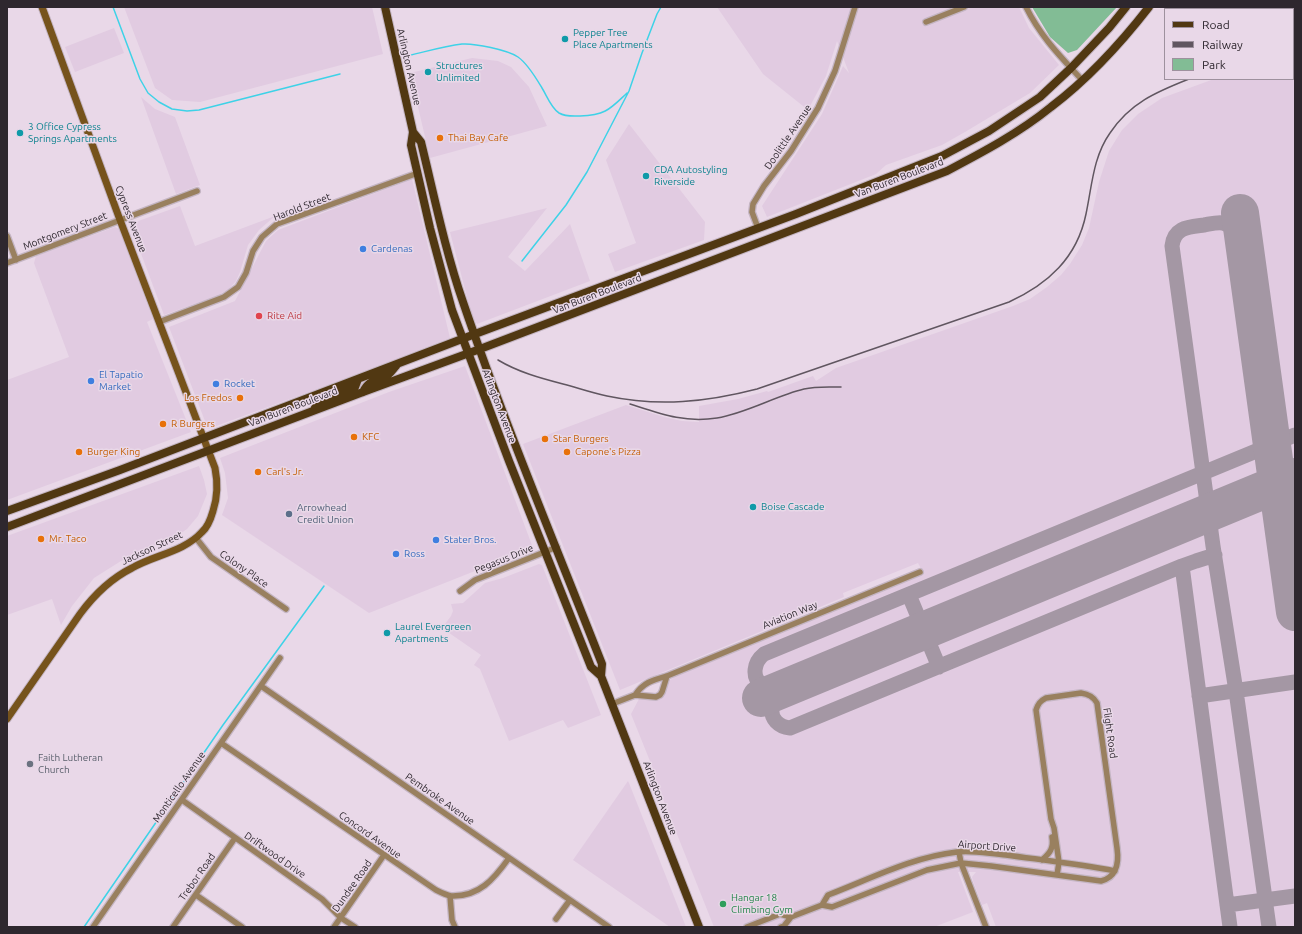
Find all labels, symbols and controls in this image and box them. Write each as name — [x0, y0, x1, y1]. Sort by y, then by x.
legend — [1164, 8, 1294, 80]
text: Road — [1202, 18, 1230, 31]
place label: Pepper Tree Place Apartments — [573, 27, 653, 50]
street label: Arlington Avenue — [394, 28, 424, 106]
marker: Pepper Tree Place Apartments — [560, 34, 570, 44]
text: Railway — [1202, 38, 1243, 51]
text: Park — [1202, 58, 1226, 71]
place label: Structures Unlimited — [436, 60, 483, 84]
marker: Structures Unlimited — [423, 67, 433, 77]
street label: Doolittle Avenue — [762, 102, 814, 172]
place label: 3 Office Cypress Springs Apartments — [28, 121, 117, 144]
marker: 3 Office Cypress Springs Apartments — [15, 128, 25, 138]
place label: Thai Bay Cafe — [448, 132, 508, 144]
marker: Thai Bay Cafe — [435, 133, 445, 143]
street label: Van Buren Boulevard — [853, 155, 945, 201]
place label: CDA Autostyling Riverside — [654, 164, 727, 188]
marker: CDA Autostyling Riverside — [641, 171, 651, 181]
street label: Cypress Avenue — [113, 184, 149, 254]
street label: Harold Street — [272, 191, 332, 223]
street label: Montgomery Street — [21, 209, 109, 253]
place label: Cardenas — [371, 243, 413, 255]
marker: Cardenas — [358, 244, 368, 254]
street label: Van Buren Boulevard — [551, 271, 643, 317]
place label: Rite Aid — [267, 310, 302, 322]
marker: Rite Aid — [254, 311, 264, 321]
street label: Arlington Avenue — [479, 367, 519, 445]
place label: El Tapatio Market — [99, 369, 143, 392]
marker: El Tapatio Market — [86, 376, 96, 386]
place label: Rocket — [224, 378, 255, 390]
marker: Rocket — [211, 379, 221, 389]
street label: Van Buren Boulevard — [247, 384, 339, 430]
place label: Los Fredos — [184, 392, 232, 404]
marker: Los Fredos — [235, 393, 245, 403]
place label: R Burgers — [171, 418, 215, 430]
marker: R Burgers — [158, 419, 168, 429]
place label: KFC — [362, 431, 379, 443]
marker: KFC — [349, 432, 359, 442]
place label: Star Burgers — [553, 433, 609, 445]
marker: Star Burgers — [540, 434, 550, 444]
place label: Burger King — [87, 446, 140, 458]
place label: Capone's Pizza — [575, 446, 641, 458]
marker: Burger King — [74, 447, 84, 457]
marker: Capone's Pizza — [562, 447, 572, 457]
place label: Carl's Jr. — [266, 466, 303, 478]
marker: Carl's Jr. — [253, 467, 263, 477]
place label: Boise Cascade — [761, 501, 825, 513]
place label: Arrowhead Credit Union — [297, 502, 353, 526]
marker: Boise Cascade — [748, 502, 758, 512]
marker: Arrowhead Credit Union — [284, 509, 294, 519]
street label: Jackson Street — [120, 529, 184, 567]
place label: Mr. Taco — [49, 533, 87, 545]
marker: Mr. Taco — [36, 534, 46, 544]
place label: Stater Bros. — [444, 534, 497, 546]
marker: Stater Bros. — [431, 535, 441, 545]
street label: Pegasus Drive — [473, 542, 535, 576]
street label: Colony Place — [217, 548, 271, 590]
place label: Ross — [404, 548, 425, 560]
marker: Ross — [391, 549, 401, 559]
street label: Aviation Way — [761, 599, 819, 631]
place label: Laurel Evergreen Apartments — [395, 621, 471, 644]
marker: Laurel Evergreen Apartments — [382, 628, 392, 638]
street label: Flight Road — [1101, 707, 1119, 759]
street label: Monticello Avenue — [150, 749, 208, 825]
place label: Faith Lutheran Church — [38, 752, 103, 776]
marker: Faith Lutheran Church — [25, 759, 35, 769]
street label: Arlington Avenue — [640, 759, 680, 837]
street label: Pembroke Avenue — [403, 771, 477, 827]
street label: Concord Avenue — [336, 809, 404, 861]
street label: Driftwood Drive — [242, 829, 308, 881]
street label: Airport Drive — [958, 838, 1016, 854]
street label: Trebor Road — [176, 851, 218, 903]
street label: Dundee Road — [330, 858, 374, 914]
place label: Hangar 18 Climbing Gym — [731, 892, 793, 916]
marker: Hangar 18 Climbing Gym — [718, 899, 728, 909]

